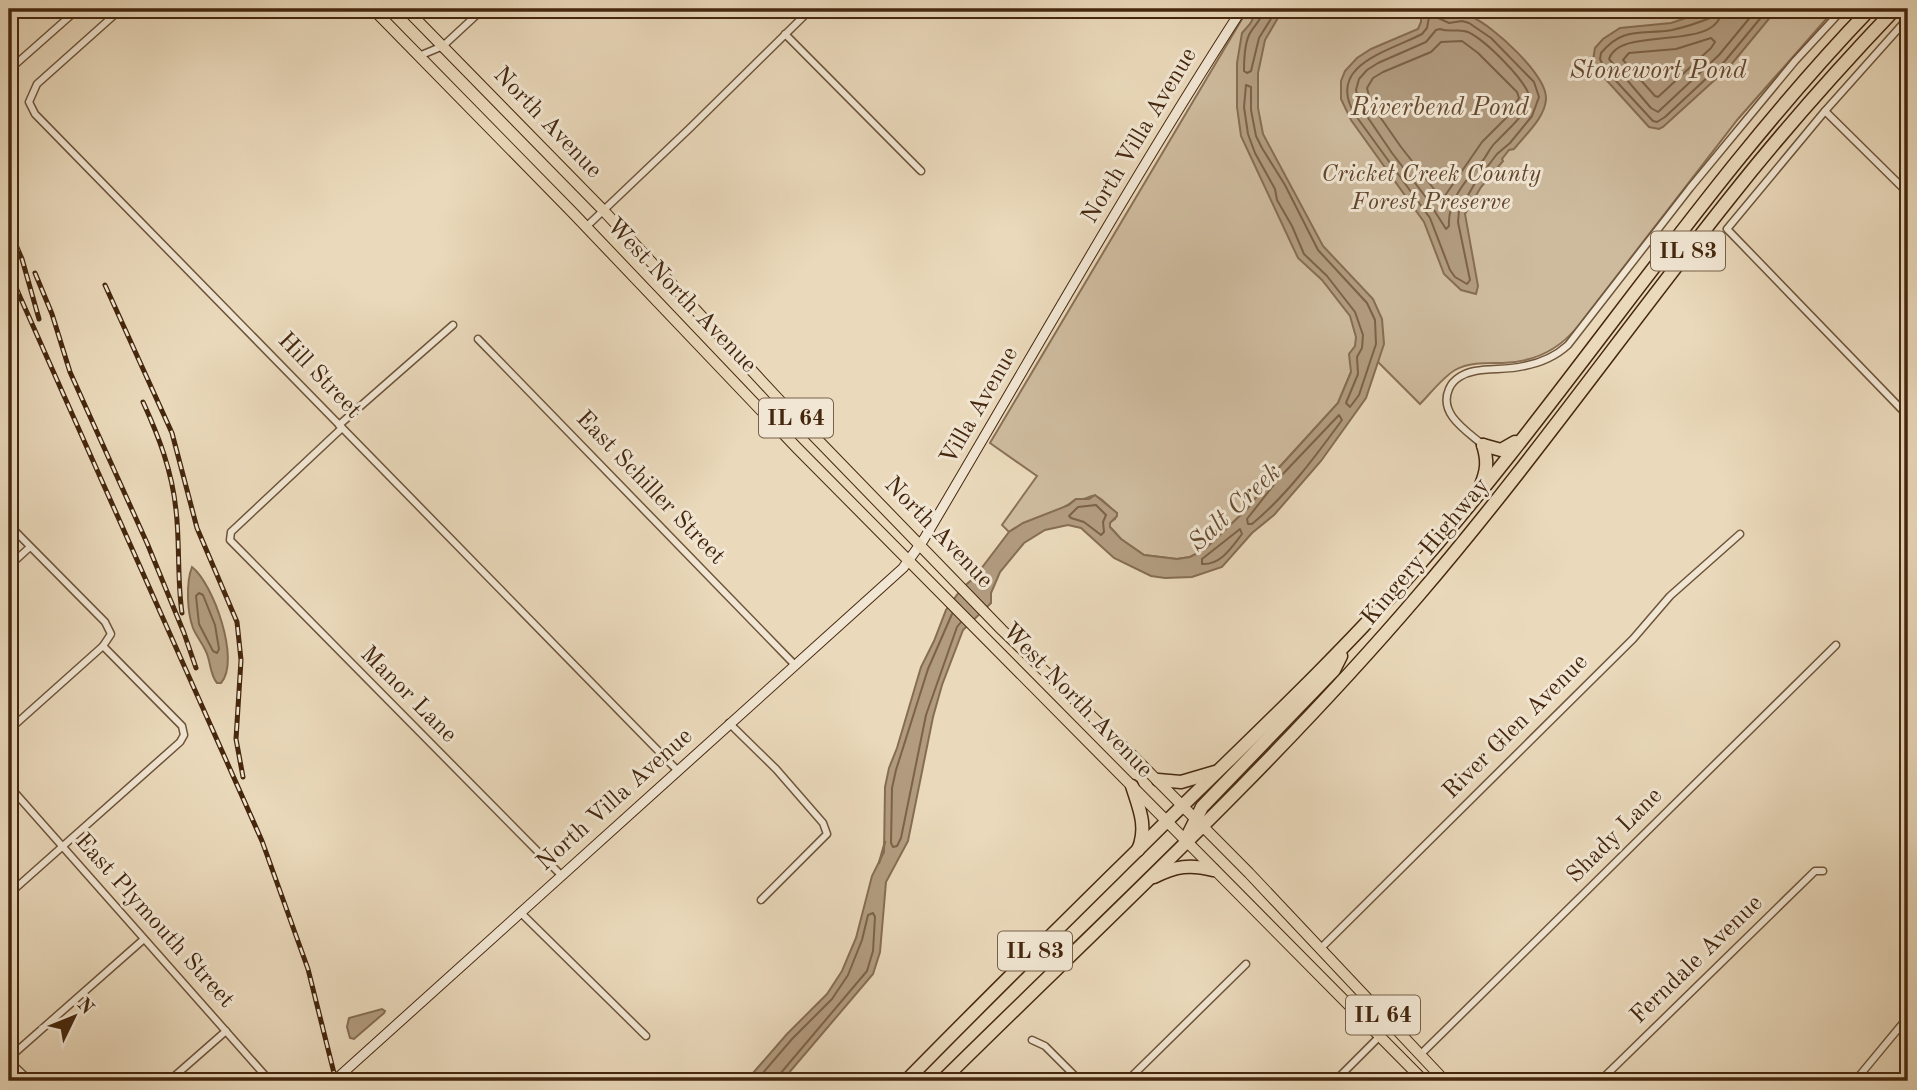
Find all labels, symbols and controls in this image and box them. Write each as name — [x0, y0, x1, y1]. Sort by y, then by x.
street label: North Villa Avenue — [1078, 44, 1202, 228]
water label: Stonewort Pond — [1569, 58, 1747, 84]
street label: North Avenue — [488, 63, 606, 183]
water label: Riverbend Pond — [1350, 95, 1529, 121]
park label: Cricket Creek County Forest Preserve — [1321, 163, 1542, 215]
street label: West North Avenue — [601, 214, 761, 378]
road number: IL 83 — [1651, 232, 1725, 270]
street label: Hill Street — [273, 329, 365, 423]
street label: Villa Avenue — [937, 343, 1023, 469]
road number: IL 64 — [759, 398, 833, 438]
street label: East Schiller Street — [571, 407, 729, 569]
water label: Salt Creek — [1184, 459, 1286, 557]
street label: North Avenue — [879, 473, 997, 593]
street label: Kingery Highway — [1358, 473, 1495, 630]
street label: West North Avenue — [997, 619, 1157, 783]
street label: Manor Lane — [355, 642, 461, 748]
street label: River Glen Avenue — [1439, 650, 1593, 804]
street label: North Villa Avenue — [533, 724, 697, 876]
street label: Shady Lane — [1563, 784, 1667, 888]
street label: East Plymouth Street — [70, 829, 238, 1013]
street label: Ferndale Avenue — [1626, 891, 1768, 1029]
road number: IL 83 — [998, 932, 1072, 970]
north arrow — [38, 982, 108, 1052]
text: N — [73, 995, 97, 1019]
road number: IL 64 — [1346, 996, 1420, 1034]

